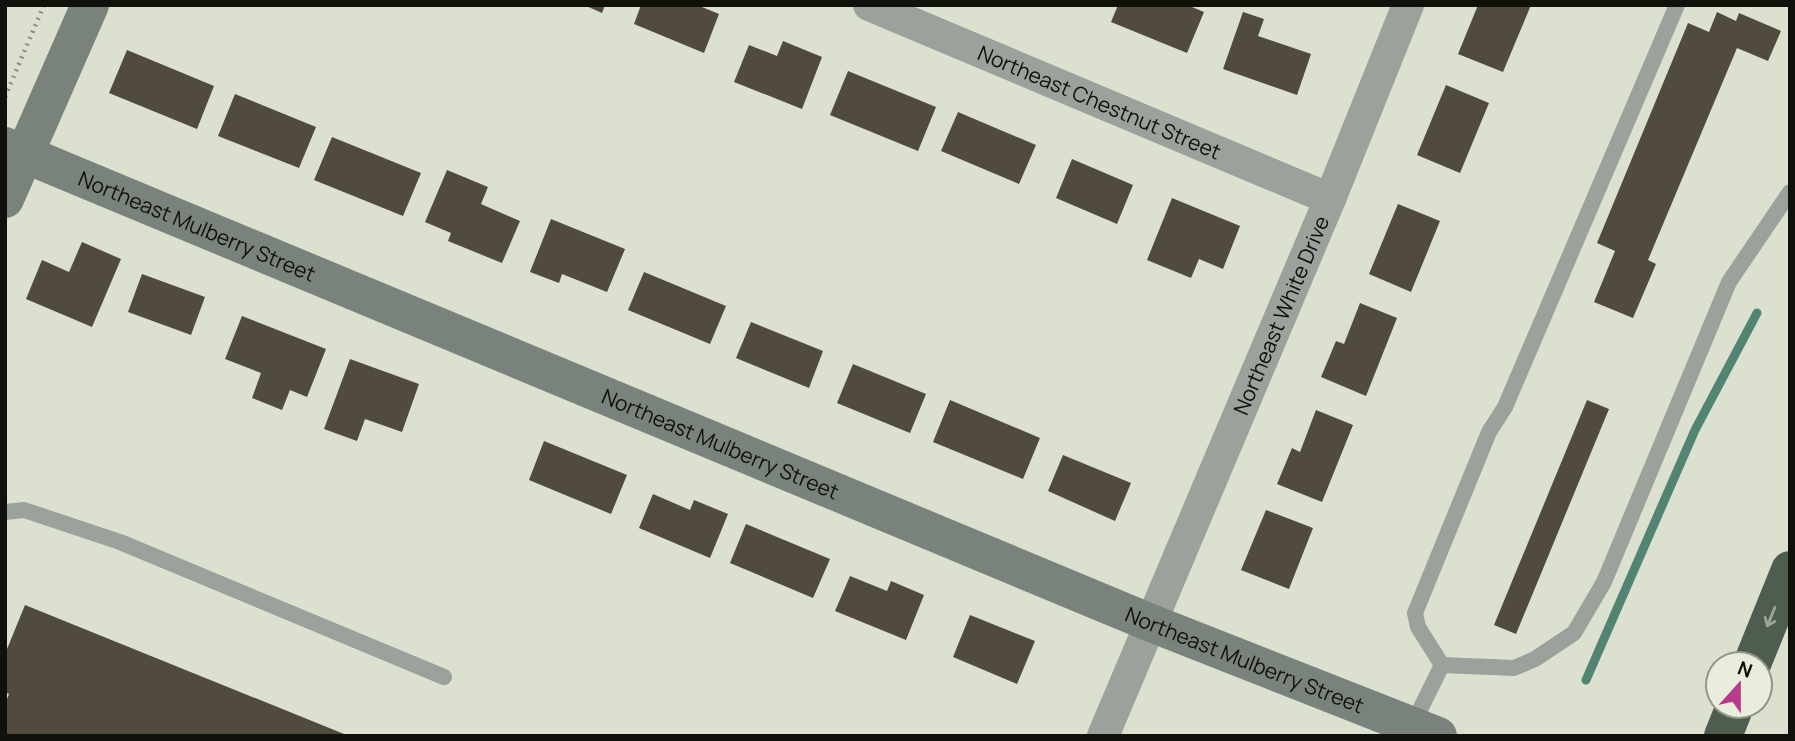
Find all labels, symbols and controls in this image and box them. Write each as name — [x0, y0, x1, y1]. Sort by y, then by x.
street label: Northeast Chestnut Street — [974, 38, 1225, 166]
street label: Northeast Mulberry Street — [74, 164, 320, 288]
street label: Northeast White Drive — [1227, 211, 1335, 419]
street label: Northeast Mulberry Street — [598, 382, 843, 506]
street label: Northeast Mulberry Street — [1121, 600, 1368, 720]
one-way arrow — [1763, 605, 1776, 627]
north arrow — [1704, 650, 1774, 720]
text: N — [1734, 655, 1756, 684]

